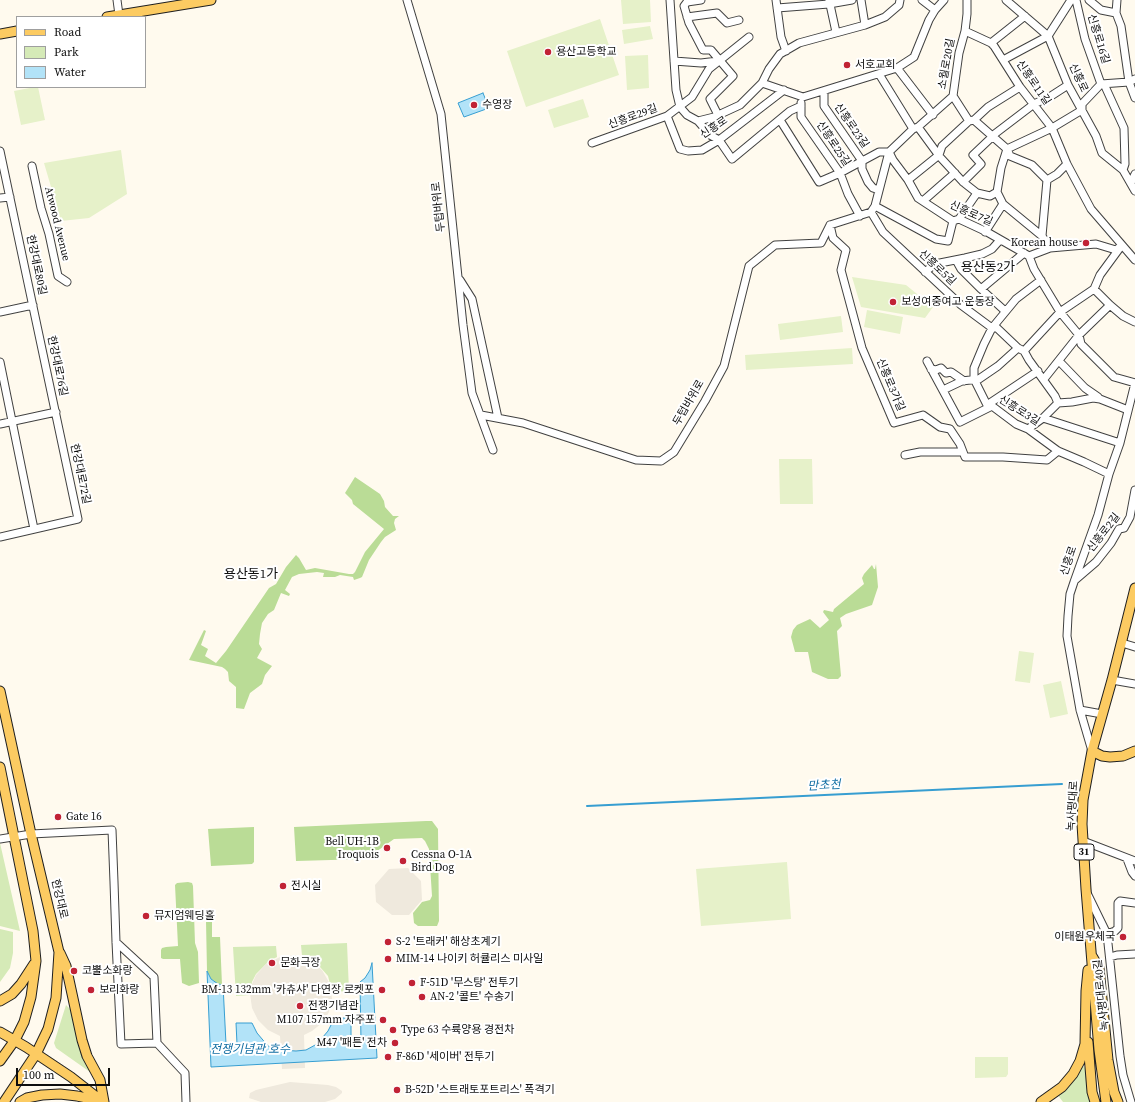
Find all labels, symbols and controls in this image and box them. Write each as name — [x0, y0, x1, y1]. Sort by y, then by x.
street label: 신흥로16길 — [1084, 12, 1112, 66]
legend — [16, 16, 146, 88]
text: Road — [54, 24, 81, 40]
street label: 소월로20길 — [936, 38, 958, 90]
text: Park — [54, 44, 79, 60]
place label: 용산고등학교 — [556, 45, 617, 59]
marker: 용산고등학교 — [543, 47, 553, 57]
place label: 서호교회 — [855, 58, 895, 72]
street label: 신흥로11길 — [1013, 58, 1053, 108]
marker: 서호교회 — [842, 60, 852, 70]
street label: 신흥로 — [1066, 61, 1090, 95]
text: Water — [54, 64, 86, 80]
place label: 수영장 — [482, 98, 512, 112]
marker: 수영장 — [469, 100, 479, 110]
street label: 신흥로23길 — [831, 101, 871, 151]
street label: 신흥로29길 — [607, 102, 659, 132]
street label: 신흥로 — [698, 114, 730, 142]
street label: 신흥로25길 — [813, 119, 853, 169]
street label: 두텁바위로 — [430, 181, 448, 233]
street label: Atwood Avenue — [41, 186, 73, 262]
street label: 신흥로7길 — [947, 199, 995, 229]
street label: 한강대로80길 — [23, 234, 49, 296]
place label: Korean house — [1011, 236, 1078, 250]
marker: Korean house — [1081, 238, 1091, 248]
street label: 신흥로5길 — [916, 247, 958, 289]
district label: 용산동2가 — [961, 260, 1015, 276]
place label: 보성여중여고 운동장 — [901, 295, 995, 309]
marker: 보성여중여고 운동장 — [888, 297, 898, 307]
street label: 한강대로76길 — [44, 335, 70, 397]
street label: 신흥로3가길 — [873, 357, 907, 413]
street label: 두텁바위로 — [671, 378, 707, 428]
street label: 신흥로3길 — [996, 393, 1042, 429]
street label: 한강대로72길 — [67, 443, 93, 505]
street label: 신흥로2길 — [1085, 511, 1123, 555]
street label: 신흥로 — [1058, 544, 1080, 578]
district label: 용산동1가 — [224, 567, 278, 583]
water label: 만초천 — [807, 778, 841, 794]
street label: 녹사평대로 — [1065, 780, 1081, 832]
place label: Gate 16 — [66, 810, 102, 824]
marker: Gate 16 — [53, 812, 63, 822]
place label: Bell UH-1B Iroquois — [325, 835, 379, 861]
marker: Bell UH-1B Iroquois — [382, 843, 392, 853]
road number: 31 — [1074, 844, 1094, 860]
place label: Cessna O-1A Bird Dog — [411, 848, 472, 874]
marker: Cessna O-1A Bird Dog — [398, 856, 408, 866]
street label: 한강대로 — [48, 878, 70, 920]
place label: 전시실 — [291, 879, 321, 893]
marker: 전시실 — [278, 881, 288, 891]
place label: 뮤지엄웨딩홀 — [154, 909, 215, 923]
marker: 뮤지엄웨딩홀 — [141, 911, 151, 921]
place label: 이태원우체국 — [1054, 930, 1115, 944]
marker: 이태원우체국 — [1118, 932, 1128, 942]
place label: S-2 '트래커' 해상초계기 — [396, 935, 501, 949]
marker: S-2 '트래커' 해상초계기 — [383, 937, 393, 947]
place label: MIM-14 나이키 허큘리스 미사일 — [396, 952, 543, 966]
marker: MIM-14 나이키 허큘리스 미사일 — [383, 954, 393, 964]
place label: 문화극장 — [280, 956, 320, 970]
marker: 문화극장 — [267, 958, 277, 968]
street label: 녹사평대로40길 — [1092, 959, 1112, 1031]
place label: 코뿔소화랑 — [82, 964, 133, 978]
marker: 코뿔소화랑 — [69, 966, 79, 976]
place label: F-51D '무스탕' 전투기 — [420, 976, 518, 990]
marker: F-51D '무스탕' 전투기 — [407, 978, 417, 988]
place label: 보리화랑 — [99, 983, 139, 997]
place label: BM-13 132mm '카츄샤' 다연장 로켓포 — [201, 983, 374, 997]
marker: 보리화랑 — [86, 985, 96, 995]
marker: BM-13 132mm '카츄샤' 다연장 로켓포 — [377, 985, 387, 995]
place label: AN-2 '콜트' 수송기 — [430, 990, 514, 1004]
marker: AN-2 '콜트' 수송기 — [417, 992, 427, 1002]
place label: 전쟁기념관 — [308, 999, 359, 1013]
marker: 전쟁기념관 — [295, 1001, 305, 1011]
place label: M107 157mm 자주포 — [277, 1013, 375, 1027]
marker: M107 157mm 자주포 — [378, 1015, 388, 1025]
place label: Type 63 수륙양용 경전차 — [401, 1023, 514, 1037]
marker: Type 63 수륙양용 경전차 — [388, 1025, 398, 1035]
place label: M47 '패튼' 전차 — [316, 1036, 387, 1050]
marker: M47 '패튼' 전차 — [390, 1038, 400, 1048]
water label: 전쟁기념관 호수 — [210, 1043, 290, 1057]
place label: F-86D '세이버' 전투기 — [396, 1050, 494, 1064]
marker: F-86D '세이버' 전투기 — [383, 1052, 393, 1062]
scale bar — [18, 1060, 112, 1086]
text: 100 m — [23, 1067, 55, 1083]
place label: B-52D '스트래토포트리스' 폭격기 — [405, 1083, 555, 1097]
marker: B-52D '스트래토포트리스' 폭격기 — [392, 1085, 402, 1095]

